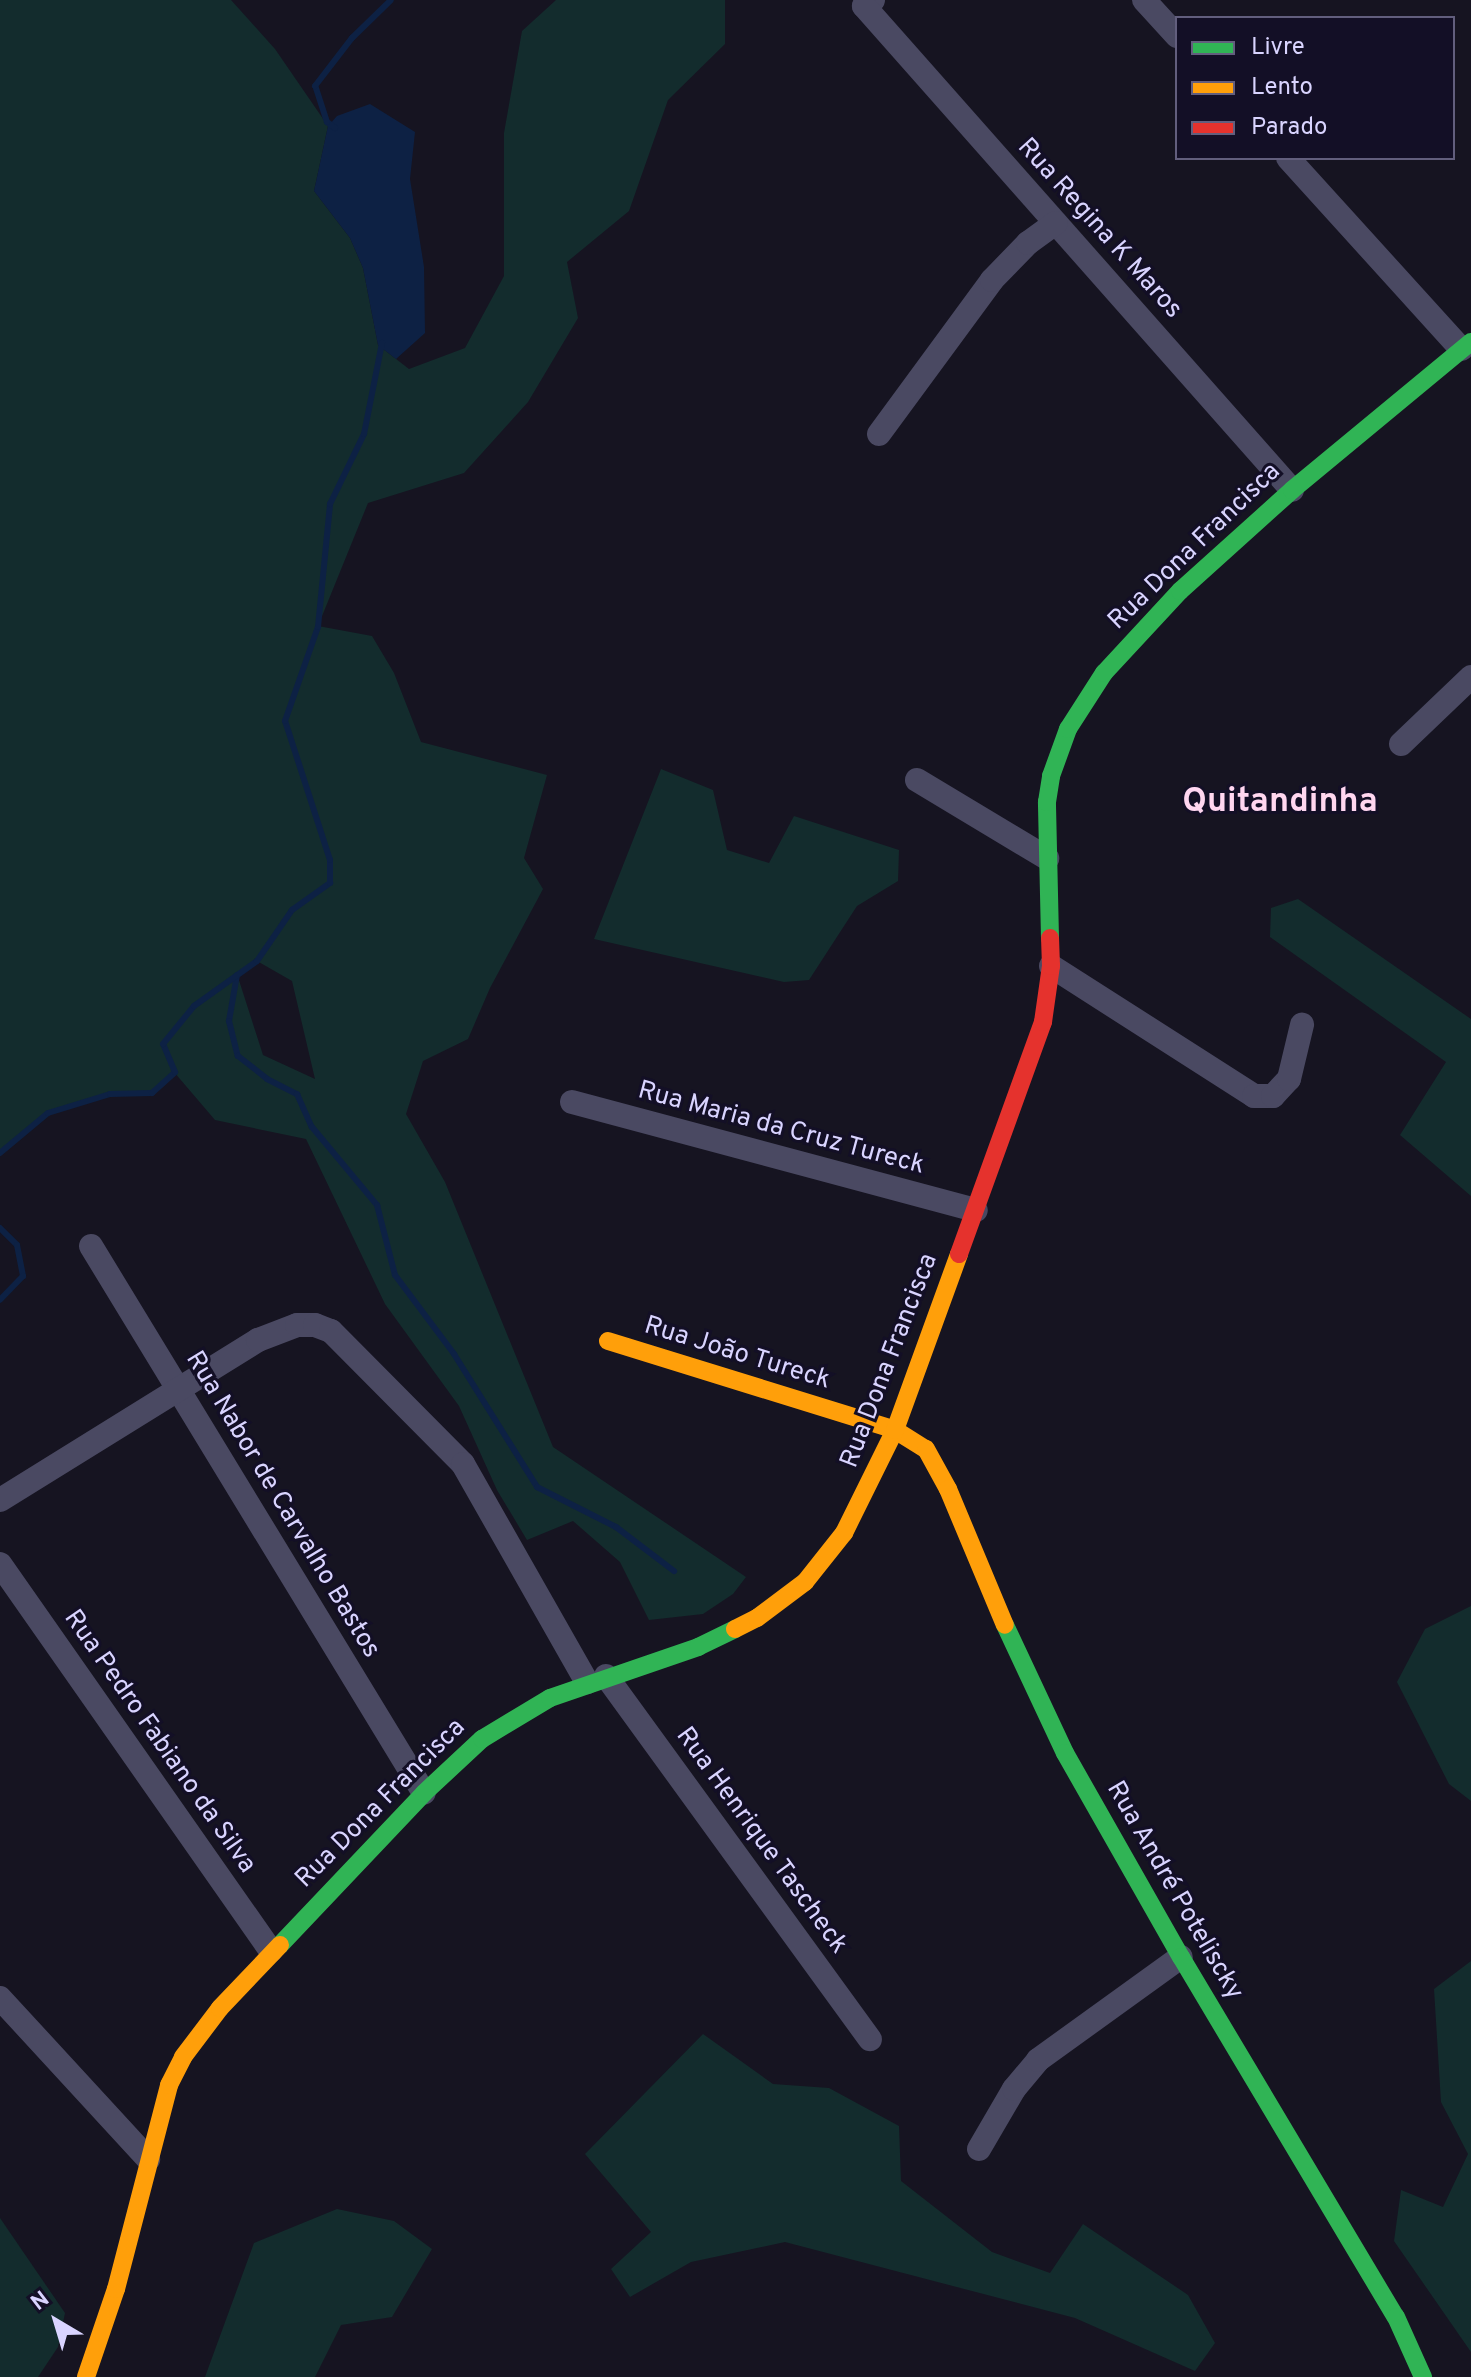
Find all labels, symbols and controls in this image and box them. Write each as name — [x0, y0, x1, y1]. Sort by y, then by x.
legend — [1175, 16, 1455, 160]
text: Livre — [1251, 33, 1305, 63]
text: Lento — [1251, 73, 1313, 103]
text: Parado — [1251, 113, 1327, 143]
street label: Rua Regina K Maros — [1010, 132, 1188, 326]
street label: Rua Dona Francisca — [1102, 457, 1288, 637]
district label: Quitandinha — [1182, 783, 1378, 823]
street label: Rua Maria da Cruz Tureck — [634, 1076, 928, 1182]
street label: Rua Dona Francisca — [835, 1249, 945, 1473]
street label: Rua João Tureck — [640, 1311, 834, 1397]
street label: Rua Nabor de Carvalho Bastos — [178, 1346, 386, 1664]
street label: Rua Pedro Fabiano da Silva — [56, 1604, 262, 1880]
street label: Rua Dona Francisca — [290, 1713, 472, 1895]
street label: Rua Henrique Tascheck — [668, 1721, 854, 1961]
street label: Rua André Poteliscky — [1098, 1776, 1250, 2006]
north arrow — [16, 2281, 96, 2361]
text: N — [26, 2286, 55, 2317]

